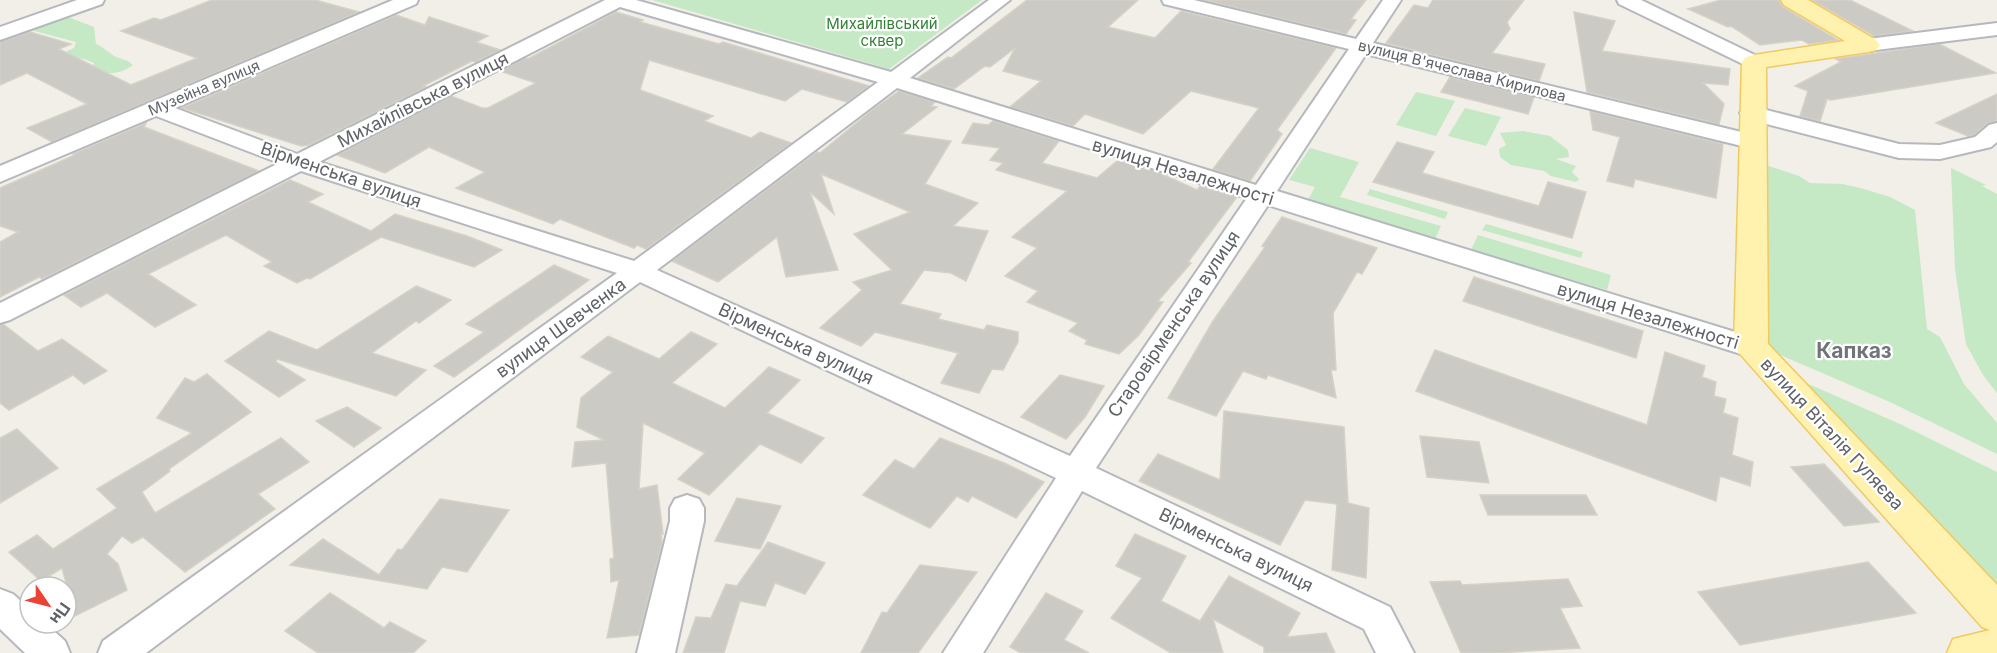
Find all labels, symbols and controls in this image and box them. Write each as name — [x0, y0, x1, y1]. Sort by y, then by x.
park label: Михайлівський сквер — [826, 14, 938, 50]
street label: вулиця В'ячеслава Кирилова — [1356, 35, 1568, 106]
street label: Михайлівська вулиця — [334, 47, 512, 152]
street label: Музейна вулиця — [145, 55, 262, 120]
street label: вулиця Незалежності — [1090, 134, 1277, 209]
street label: Вірменська вулиця — [258, 137, 424, 212]
street label: Старовірменська вулиця — [1103, 226, 1244, 421]
street label: вулиця Шевченка — [492, 273, 630, 382]
street label: вулиця Незалежності — [1555, 278, 1742, 353]
street label: Вірменська вулиця — [715, 298, 877, 389]
district label: Капказ — [1816, 338, 1892, 363]
street label: вулиця Віталія Гуляєва — [1756, 353, 1908, 514]
street label: Вірменська вулиця — [1156, 503, 1317, 596]
north arrow — [18, 575, 78, 635]
text: Пн — [46, 599, 75, 628]

